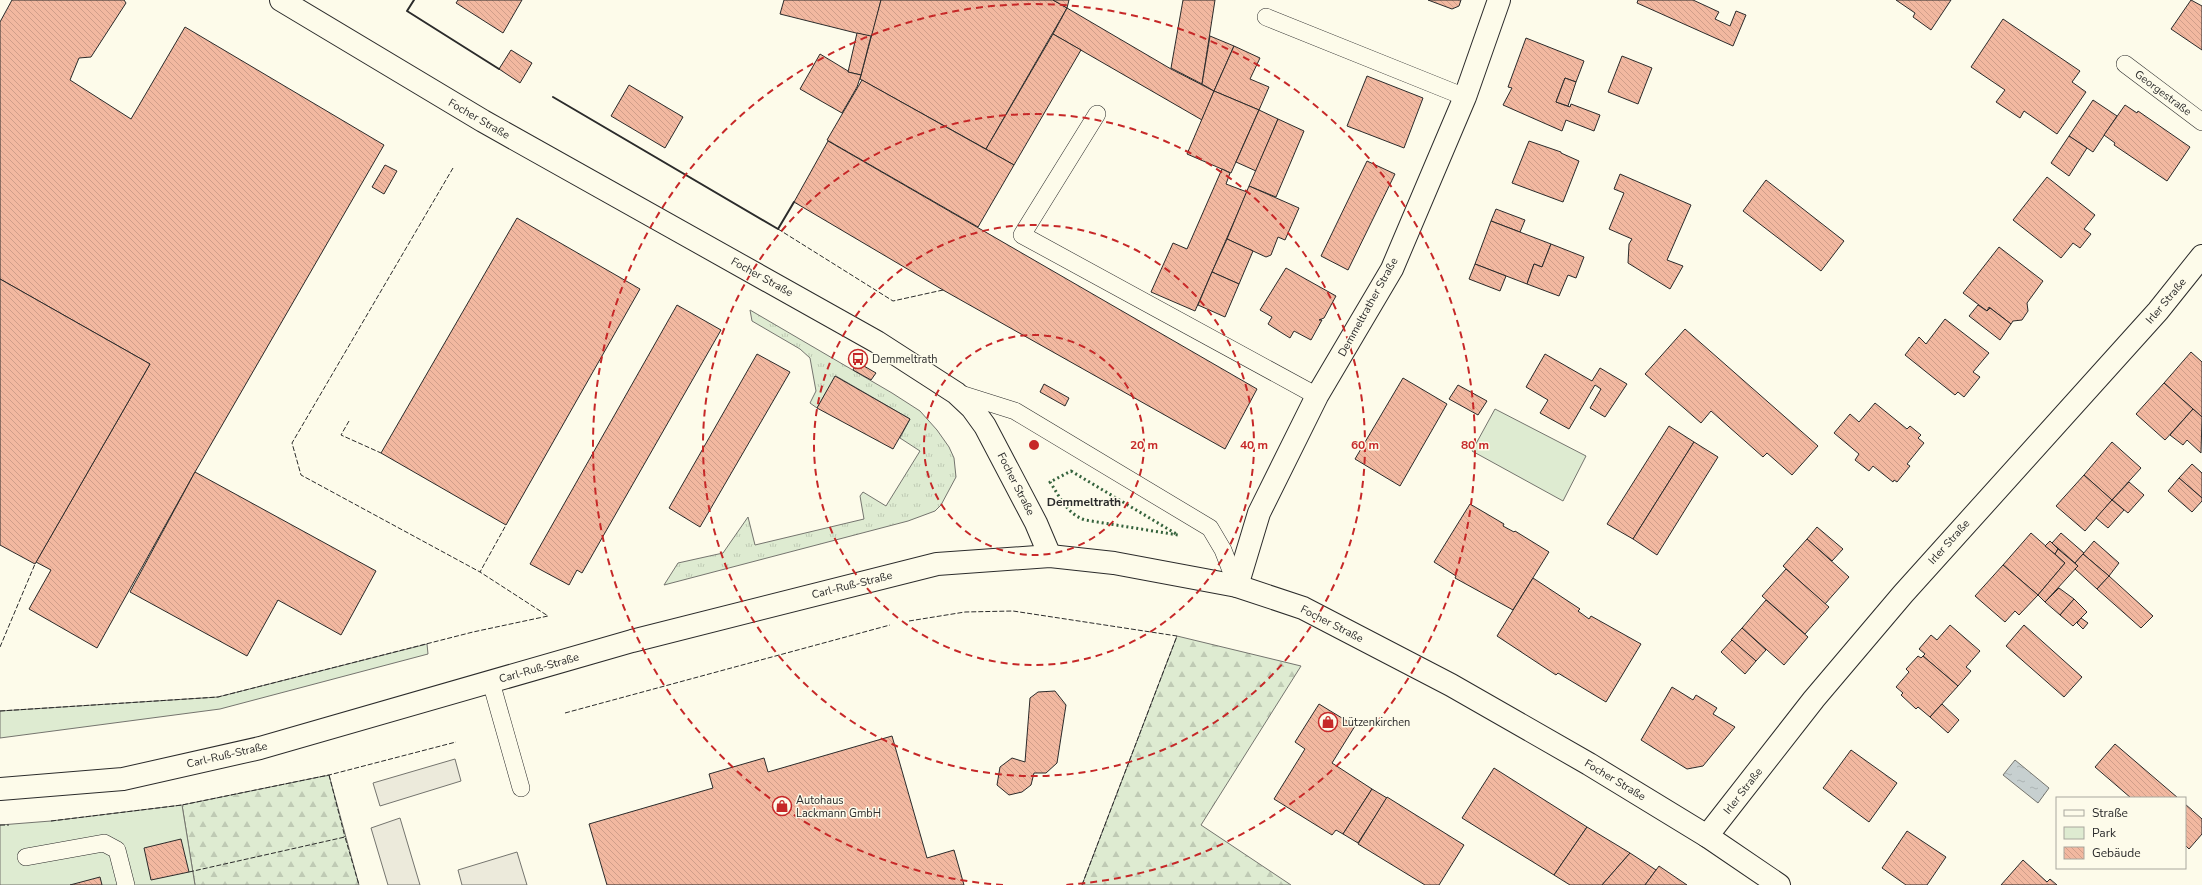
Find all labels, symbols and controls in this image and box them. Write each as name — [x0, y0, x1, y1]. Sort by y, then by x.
street label: Georgestraße — [2132, 67, 2195, 119]
street label: Focher Straße — [445, 95, 513, 143]
street label: Focher Straße — [728, 254, 796, 300]
street label: Demmeltrather Straße — [1335, 255, 1402, 359]
street label: Irler Straße — [2142, 275, 2190, 327]
bus stop icon: Demmeltrath — [847, 348, 869, 370]
place label: Demmeltrath — [872, 352, 938, 367]
text: 20 m — [1130, 437, 1158, 453]
text: 40 m — [1240, 437, 1268, 453]
text: 60 m — [1351, 437, 1379, 453]
text: 80 m — [1461, 437, 1489, 453]
centre of rings — [1027, 438, 1041, 452]
street label: Focher Straße — [994, 450, 1038, 518]
district label: Demmeltrath — [1047, 494, 1121, 510]
street label: Irler Straße — [1925, 516, 1973, 568]
street label: Carl-Ruß-Straße — [810, 568, 894, 602]
street label: Focher Straße — [1298, 602, 1366, 646]
street label: Carl-Ruß-Straße — [497, 649, 581, 687]
shop icon: Lützenkirchen — [1317, 711, 1339, 733]
place label: Lützenkirchen — [1342, 715, 1410, 730]
street label: Carl-Ruß-Straße — [185, 738, 269, 772]
street label: Focher Straße — [1582, 756, 1648, 804]
street label: Irler Straße — [1720, 764, 1766, 817]
place label: Autohaus Lackmann GmbH — [796, 793, 881, 821]
shop icon: Autohaus Lackmann GmbH — [771, 795, 793, 817]
legend — [2056, 797, 2186, 869]
text: Straße — [2092, 805, 2128, 821]
text: Park — [2092, 825, 2117, 841]
text: Gebäude — [2092, 845, 2141, 861]

